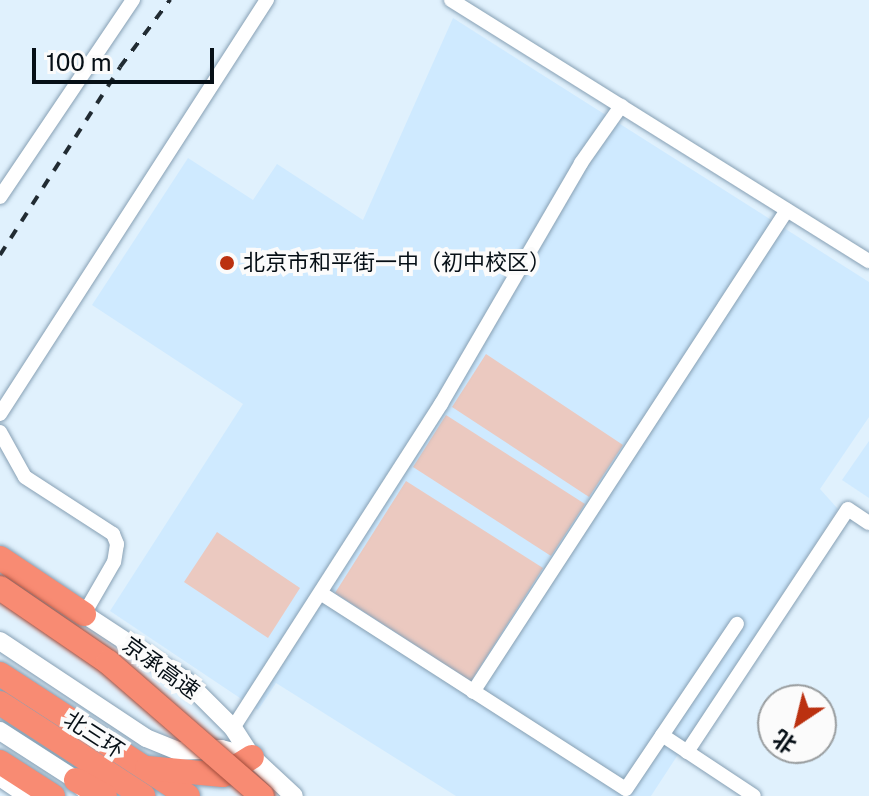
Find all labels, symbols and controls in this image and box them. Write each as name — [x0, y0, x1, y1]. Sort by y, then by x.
scale bar — [36, 32, 218, 82]
text: 100 m — [46, 48, 112, 76]
place label: 北京市和平街一中（初中校区） — [243, 250, 551, 276]
marker: 北京市和平街一中（初中校区） — [218, 254, 236, 272]
street label: 京承高速 — [118, 631, 204, 705]
north arrow — [757, 684, 837, 764]
street label: 北三环 — [59, 706, 129, 764]
text: 北 — [768, 725, 801, 759]

